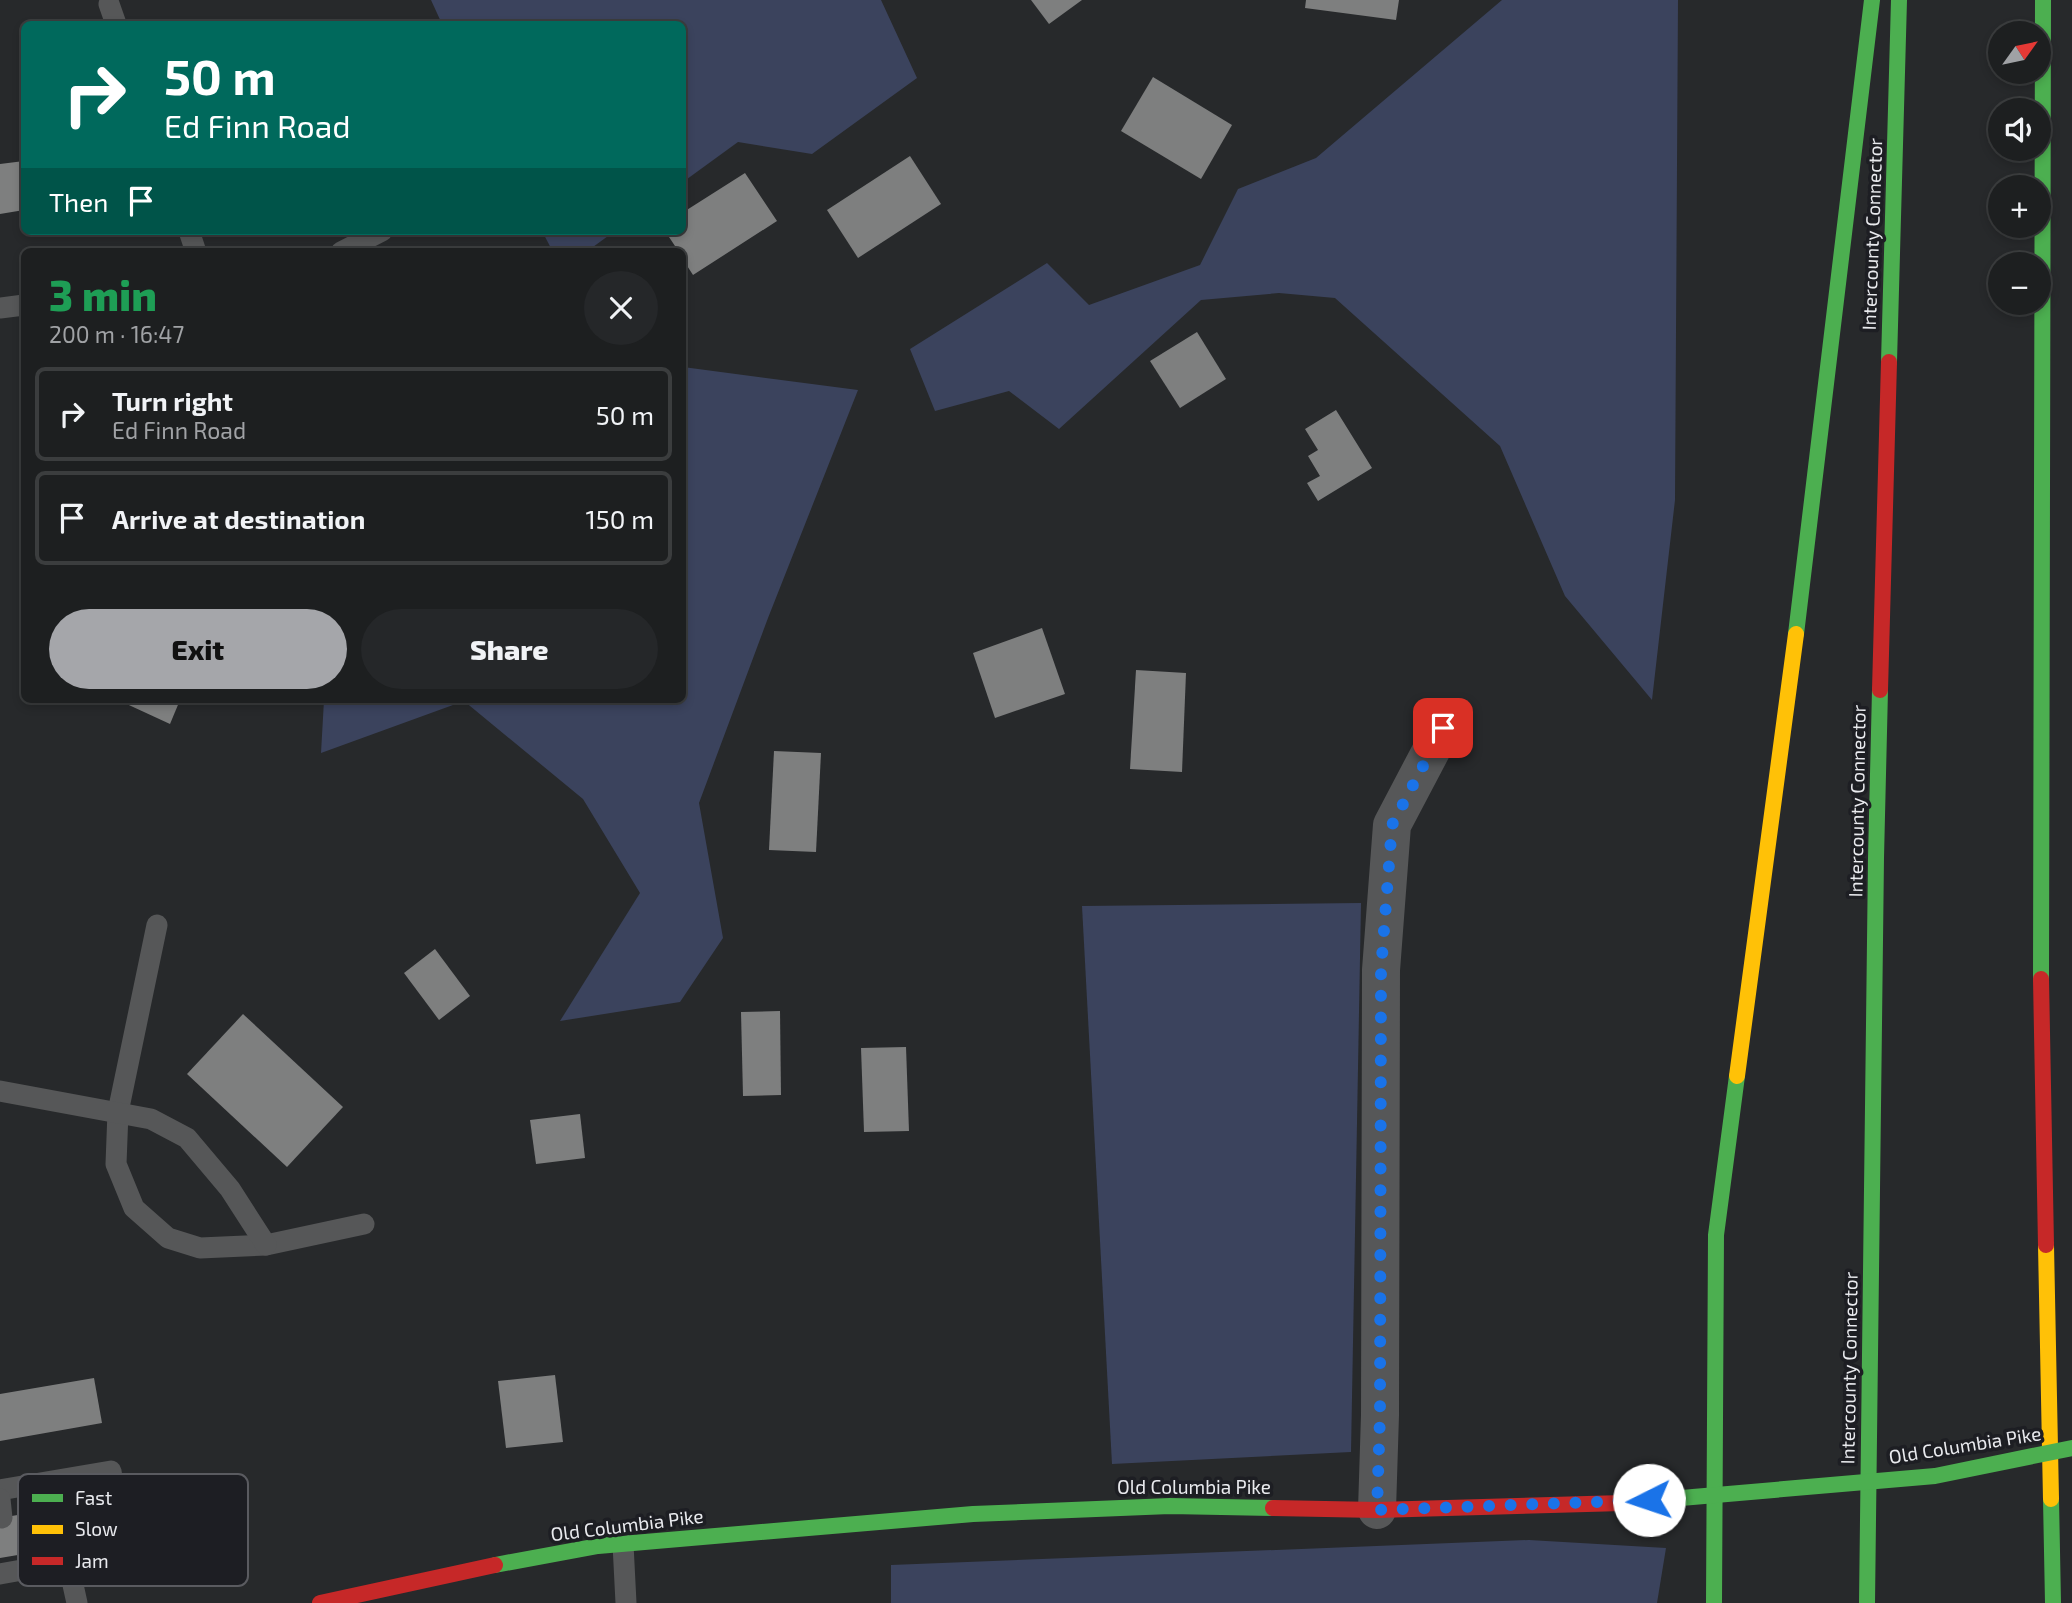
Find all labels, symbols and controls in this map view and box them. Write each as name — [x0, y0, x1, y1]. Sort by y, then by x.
north arrow — [1988, 21, 2051, 84]
map controls — [1988, 21, 2051, 315]
text: 50 m — [164, 46, 276, 105]
icon: right — [49, 49, 140, 140]
button: sound — [1988, 98, 2051, 161]
text: Ed Finn Road — [164, 106, 351, 144]
street label: Intercounty Connector — [1857, 137, 1886, 331]
button: + — [1988, 175, 2051, 238]
icon: arrive — [122, 182, 160, 220]
text: Then — [49, 186, 108, 217]
button: − — [1988, 252, 2051, 315]
text: 3 min — [49, 269, 157, 319]
button: close — [584, 271, 658, 345]
text: 200 m · 16:47 — [49, 320, 184, 348]
text: Turn right — [112, 385, 233, 416]
icon: right — [53, 395, 91, 433]
text: 50 m — [596, 399, 654, 430]
text: Ed Finn Road — [112, 416, 246, 444]
icon: arrive — [53, 499, 91, 537]
text: Arrive at destination — [112, 503, 365, 534]
text: 150 m — [585, 503, 654, 534]
button: Exit — [49, 609, 347, 689]
button: Share — [361, 609, 658, 689]
pin — [1413, 698, 1473, 758]
street label: Intercounty Connector — [1843, 704, 1870, 897]
icon: arrive — [1424, 709, 1462, 747]
street label: Intercounty Connector — [1835, 1271, 1862, 1464]
street label: Old Columbia Pike — [1887, 1421, 2043, 1468]
position arrow — [1612, 1463, 1686, 1537]
legend — [18, 1474, 248, 1586]
street label: Old Columbia Pike — [1117, 1475, 1271, 1498]
text: Fast — [75, 1486, 112, 1509]
street label: Old Columbia Pike — [549, 1504, 705, 1545]
text: Slow — [75, 1517, 118, 1540]
text: Jam — [75, 1549, 109, 1572]

